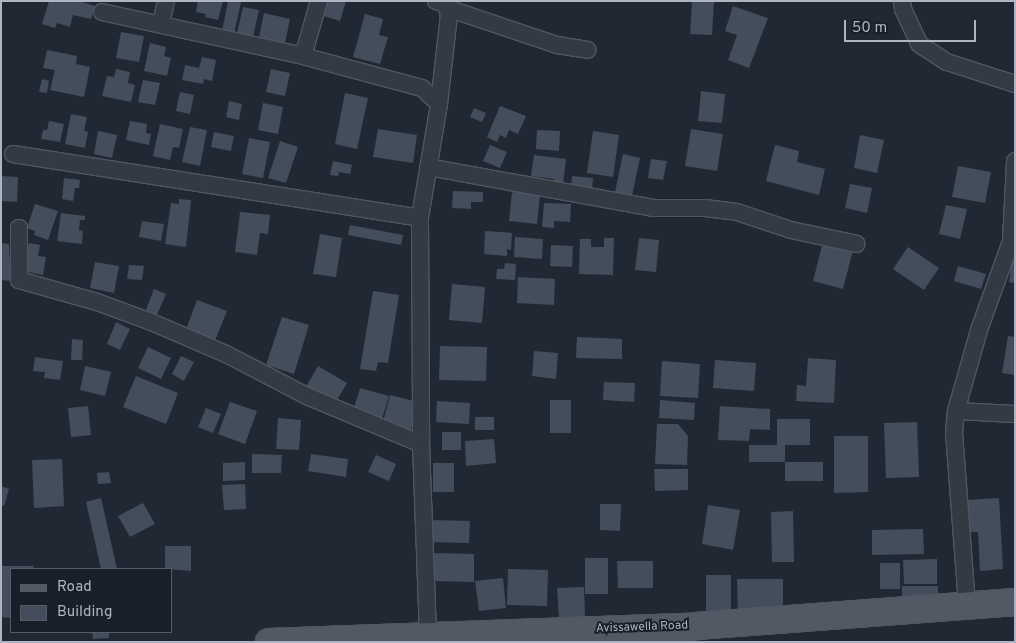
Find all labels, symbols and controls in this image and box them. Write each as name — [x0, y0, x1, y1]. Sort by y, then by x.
scale bar — [846, 10, 978, 42]
text: 50 m — [852, 19, 887, 38]
legend — [10, 568, 172, 633]
text: Road — [57, 578, 92, 597]
text: Building — [57, 603, 112, 622]
street label: Avissawella Road — [596, 619, 688, 637]

